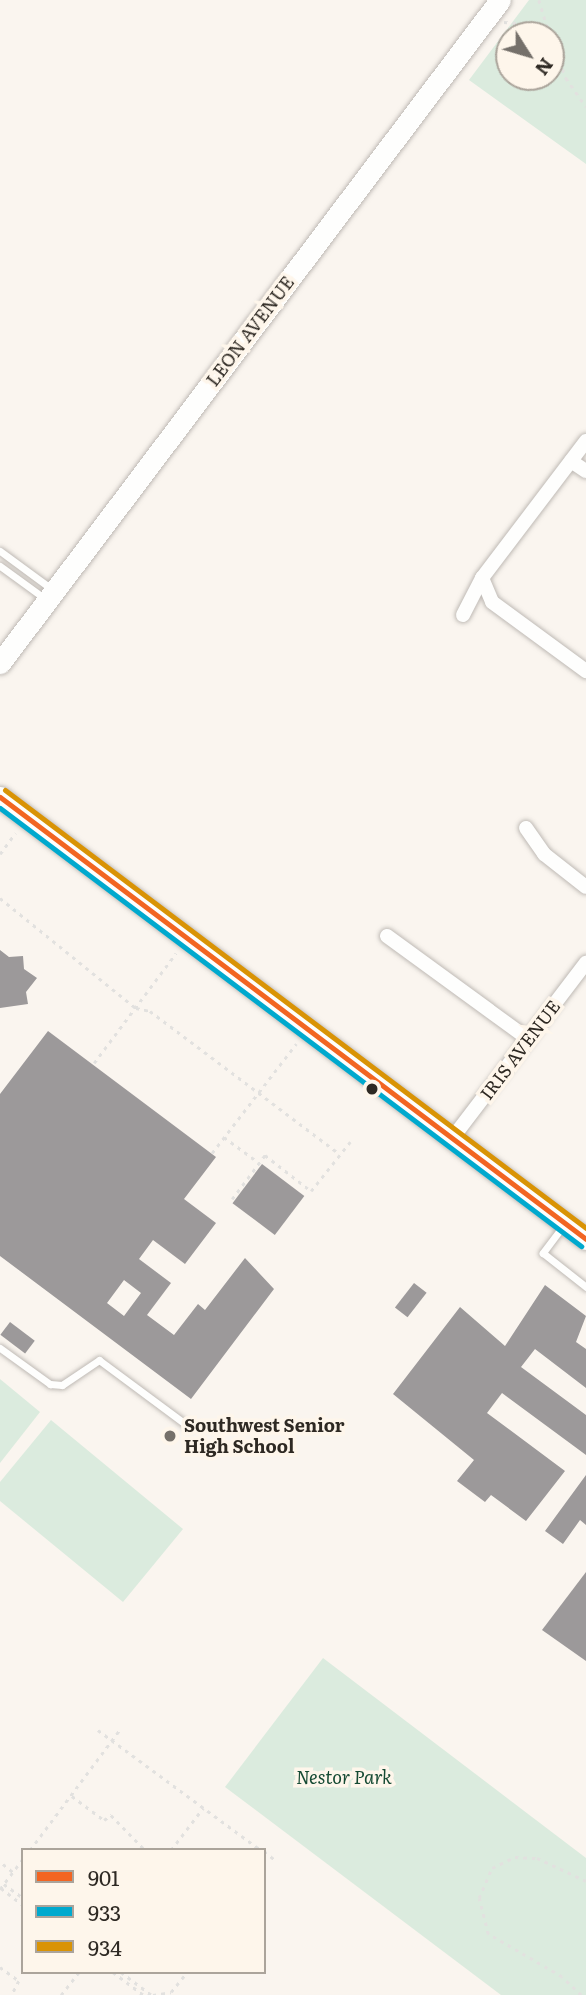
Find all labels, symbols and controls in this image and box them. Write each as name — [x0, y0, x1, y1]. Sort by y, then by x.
north arrow — [495, 21, 565, 91]
text: N — [529, 53, 561, 82]
street label: LEON AVENUE — [202, 272, 298, 390]
street label: IRIS AVENUE — [475, 996, 565, 1104]
unlabelled marker — [365, 1082, 379, 1096]
place label: Southwest Senior High School — [184, 1415, 344, 1458]
marker: Southwest Senior High School — [162, 1428, 178, 1444]
park label: Nestor Park — [296, 1766, 392, 1788]
legend — [21, 1848, 266, 1974]
text: 901 — [88, 1861, 120, 1892]
text: 933 — [88, 1896, 121, 1927]
text: 934 — [88, 1931, 122, 1962]

